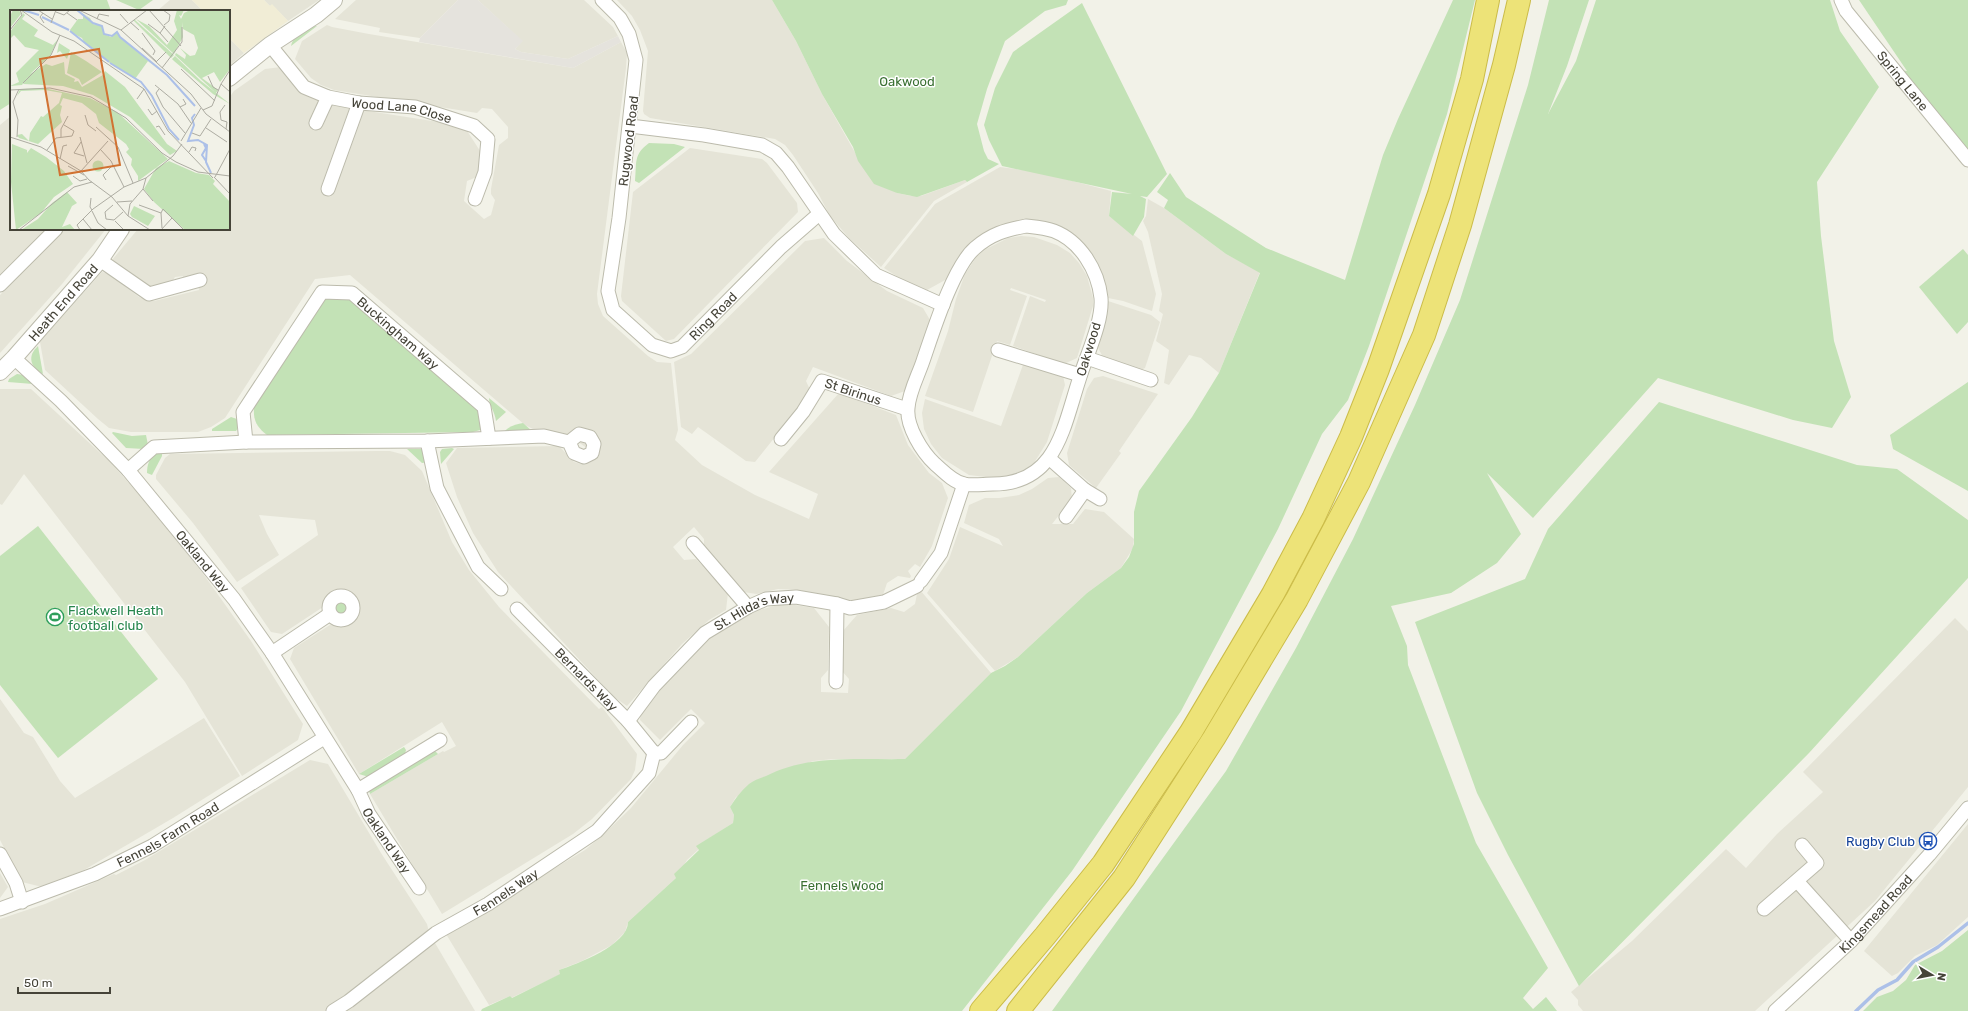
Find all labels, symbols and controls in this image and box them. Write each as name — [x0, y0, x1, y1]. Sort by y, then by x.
inset map — [10, 10, 230, 230]
street label: Spring Lane — [1874, 48, 1931, 114]
park label: Oakwood — [879, 74, 935, 89]
street label: Wood Lane Close — [350, 95, 454, 126]
street label: Rugwood Road — [616, 95, 642, 187]
street label: Heath End Road — [26, 261, 101, 344]
street label: Ring Road — [686, 289, 740, 343]
street label: Buckingham Way — [354, 294, 442, 373]
street label: Oakwood — [1073, 320, 1104, 378]
street label: St Birinus — [823, 375, 884, 408]
street label: Oakland Way — [173, 527, 233, 596]
street label: St. Hilda's Way — [711, 590, 795, 634]
place label: Flackwell Heath football club — [68, 603, 164, 633]
sports icon: Flackwell Heath football club — [45, 607, 65, 627]
street label: Bernards Way — [552, 645, 621, 714]
street label: Fennels Farm Road — [114, 799, 222, 870]
street label: Oakland Way — [359, 806, 414, 876]
bus stop icon: Rugby Club — [1918, 831, 1938, 851]
place label: Rugby Club — [1846, 834, 1915, 850]
street label: Fennels Way — [470, 866, 541, 919]
street label: Kingsmead Road — [1836, 872, 1916, 956]
park label: Fennels Wood — [800, 878, 884, 893]
north arrow — [1912, 955, 1952, 995]
scale bar — [18, 969, 110, 995]
text: N — [1934, 972, 1948, 982]
text: 50 m — [24, 976, 52, 990]

